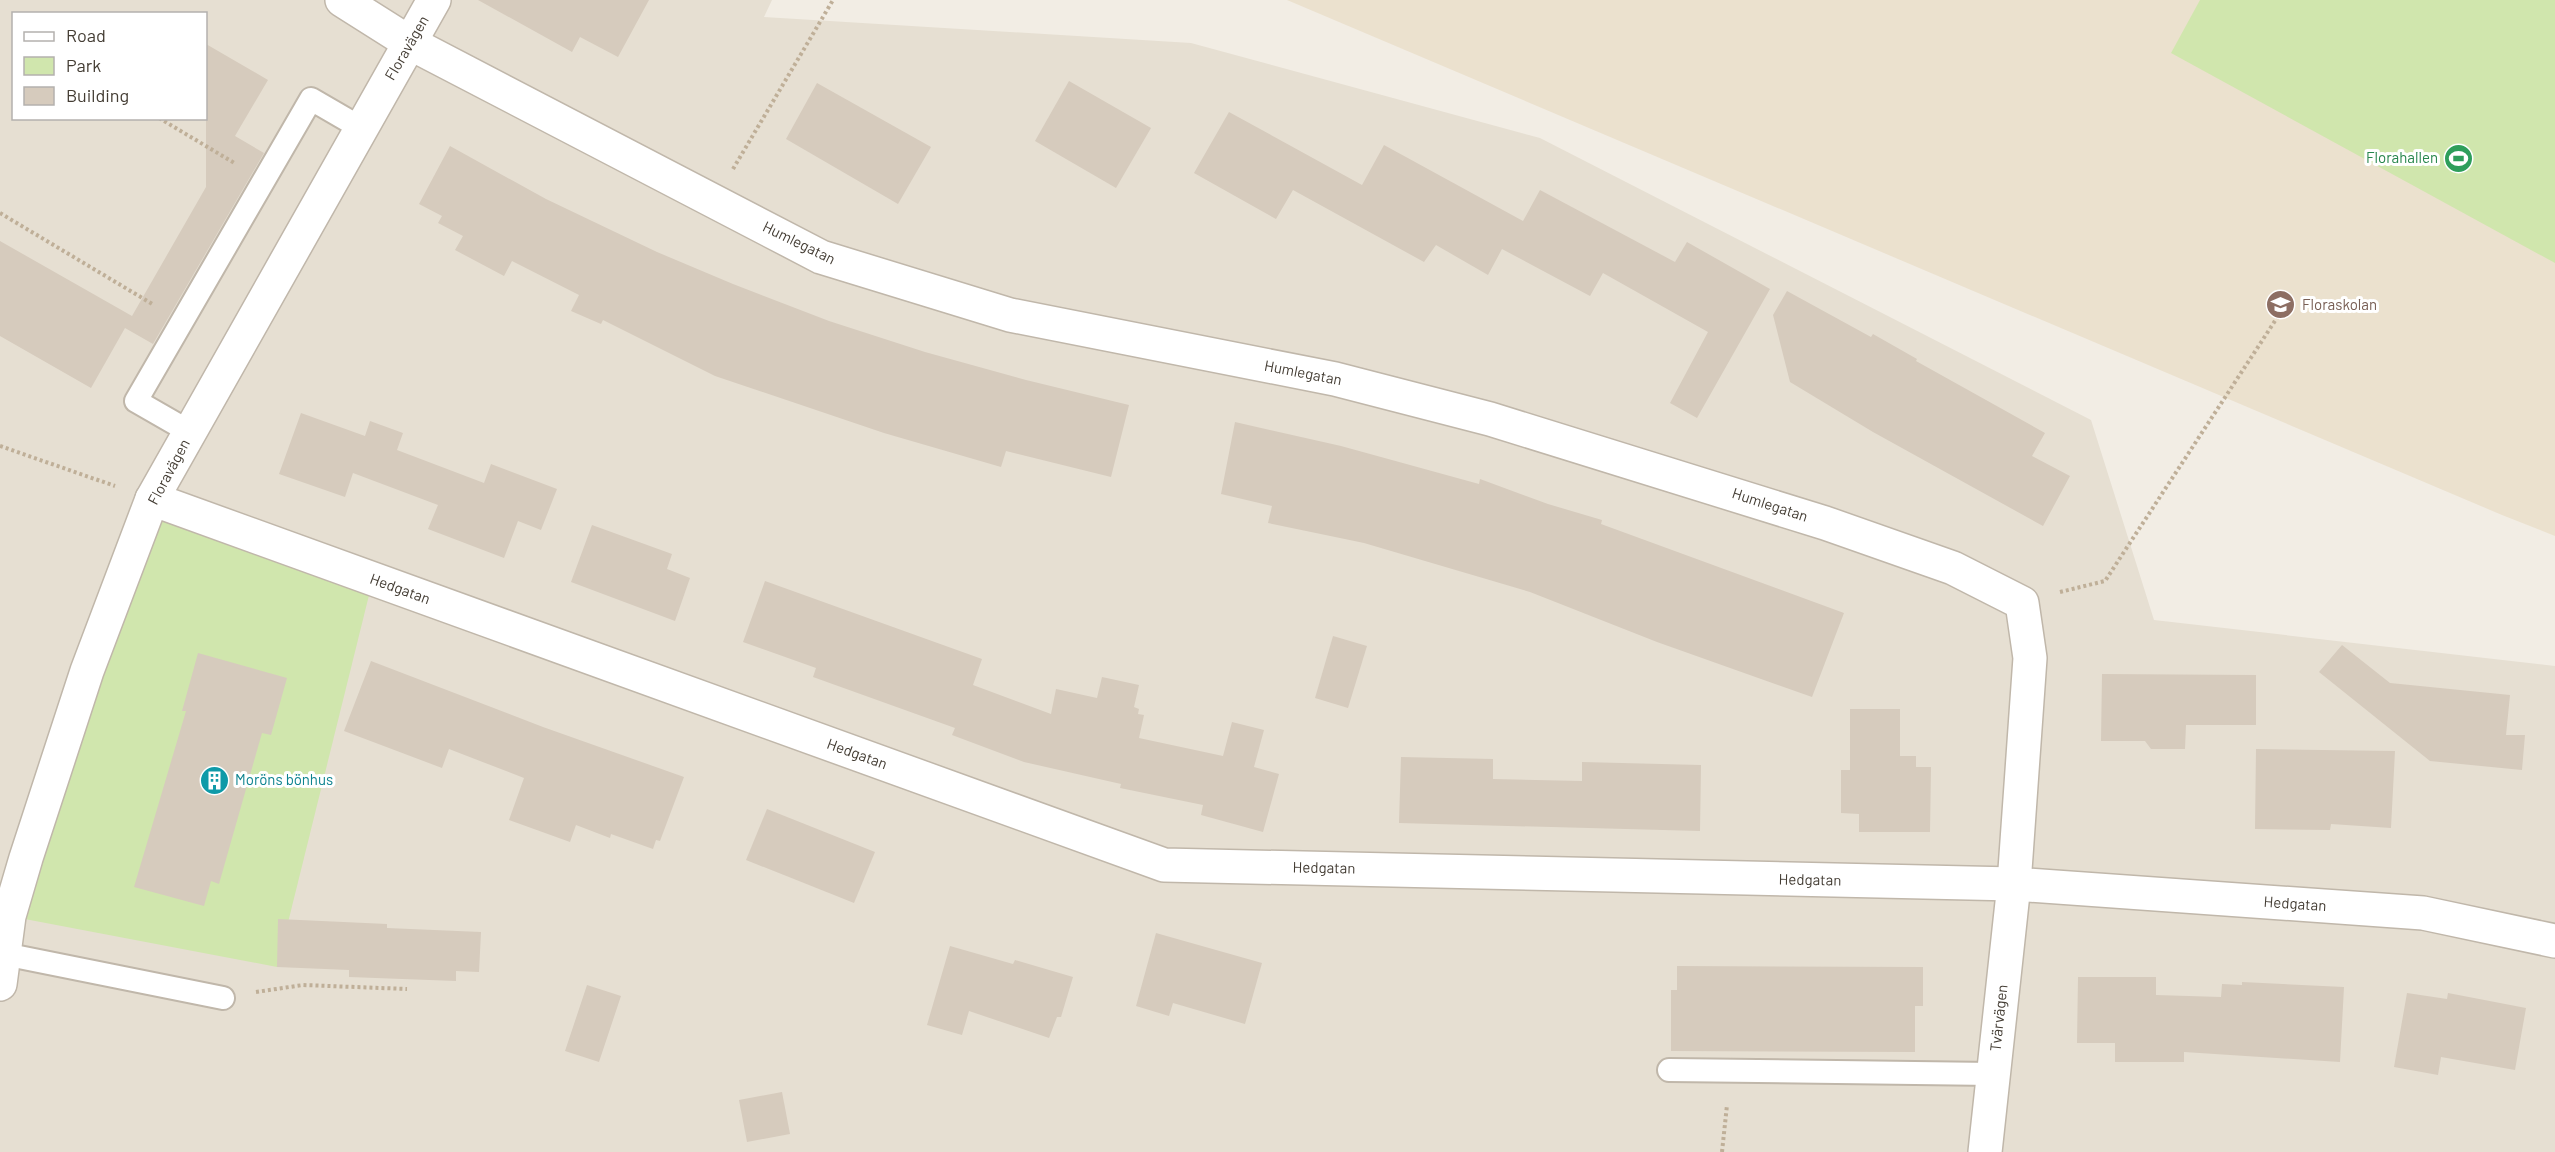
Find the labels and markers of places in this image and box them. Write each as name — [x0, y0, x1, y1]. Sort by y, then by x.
sports icon: Florahallen — [2443, 142, 2475, 174]
place label: Florahallen — [2366, 148, 2438, 166]
school or university icon: Floraskolan — [2265, 289, 2297, 321]
place label: Floraskolan — [2302, 295, 2377, 313]
building icon: Moröns bönhus — [198, 764, 230, 796]
place label: Moröns bönhus — [235, 770, 333, 788]

